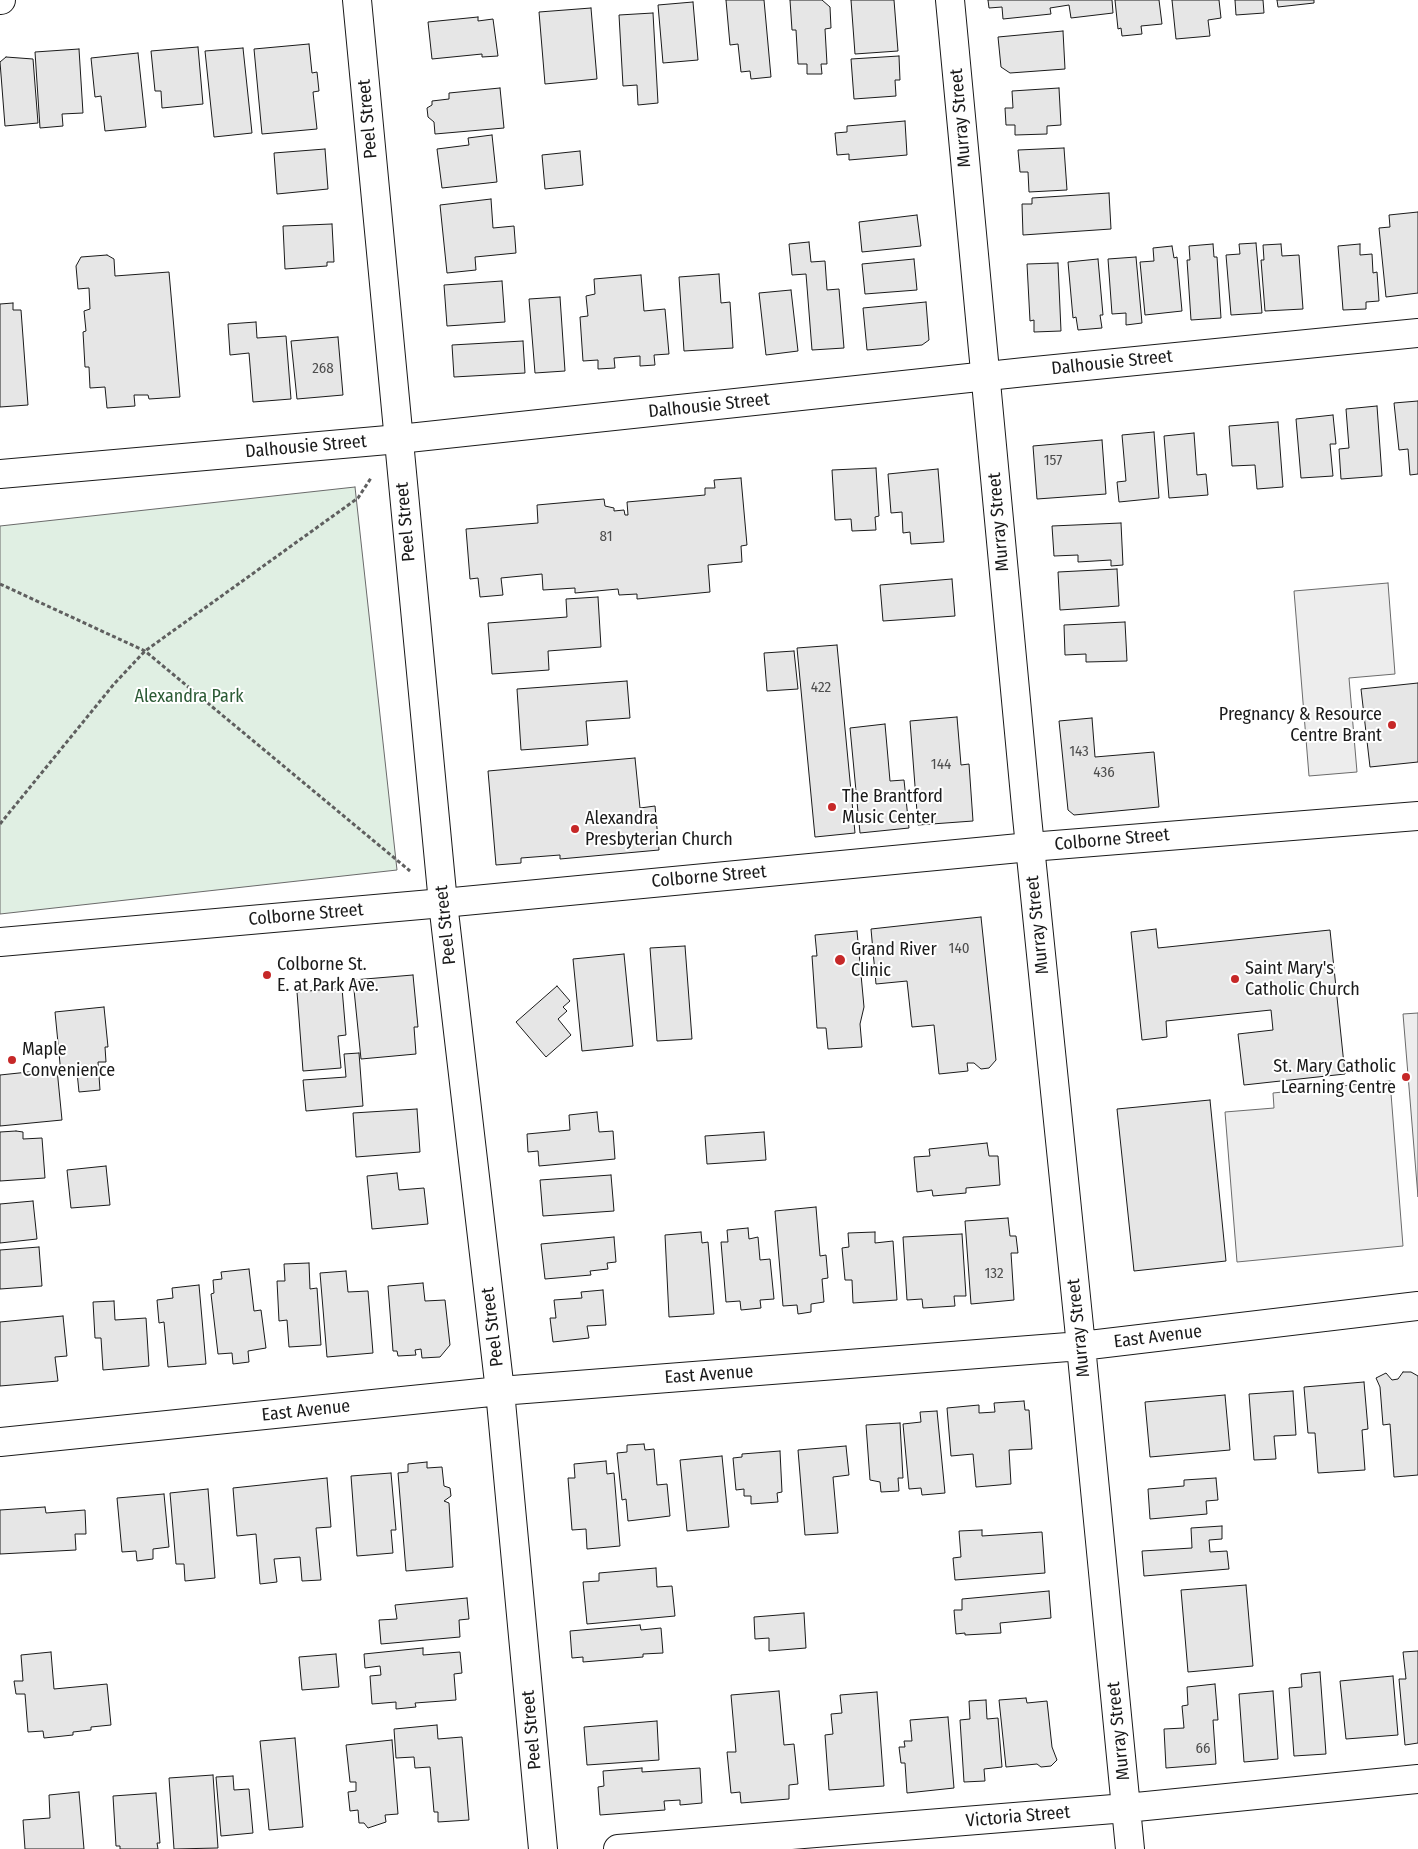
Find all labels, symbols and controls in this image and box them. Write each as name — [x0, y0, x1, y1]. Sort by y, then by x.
street label: Murray Street — [946, 68, 976, 168]
street label: Peel Street — [354, 78, 382, 160]
street label: Dalhousie Street — [1050, 346, 1174, 380]
house number: 268 — [312, 360, 334, 378]
street label: Dalhousie Street — [647, 389, 771, 423]
street label: Dalhousie Street — [244, 431, 368, 463]
house number: 157 — [1044, 452, 1062, 470]
street label: Murray Street — [984, 472, 1014, 572]
street label: Peel Street — [392, 481, 420, 563]
house number: 81 — [600, 528, 612, 546]
house number: 422 — [811, 679, 831, 697]
park label: Alexandra Park — [134, 686, 244, 708]
place label: Pregnancy & Resource Centre Brant — [1219, 704, 1382, 746]
marker: Pregnancy & Resource Centre Brant — [1386, 719, 1398, 731]
house number: 143 — [1069, 743, 1089, 761]
house number: 144 — [931, 756, 951, 774]
house number: 436 — [1093, 764, 1115, 782]
place label: The Brantford Music Center — [842, 786, 943, 829]
marker: The Brantford Music Center — [826, 801, 838, 813]
place label: Alexandra Presbyterian Church — [585, 808, 733, 851]
marker: Alexandra Presbyterian Church — [569, 823, 581, 835]
street label: Colborne Street — [1054, 824, 1170, 856]
street label: Colborne Street — [651, 861, 767, 893]
street label: Murray Street — [1022, 874, 1054, 976]
street label: Peel Street — [431, 884, 461, 966]
street label: Colborne Street — [248, 899, 364, 931]
place label: Grand River Clinic — [851, 939, 937, 982]
house number: 140 — [949, 940, 969, 958]
marker: Grand River Clinic — [833, 953, 847, 967]
place label: Colborne St. E. at Park Ave. — [277, 954, 379, 996]
place label: Saint Mary's Catholic Church — [1245, 958, 1360, 1001]
marker: Colborne St. E. at Park Ave. — [261, 969, 273, 981]
marker: Saint Mary's Catholic Church — [1229, 973, 1241, 985]
place label: Maple Convenience — [22, 1039, 115, 1082]
marker: Maple Convenience — [6, 1054, 18, 1066]
place label: St. Mary Catholic Learning Centre — [1273, 1056, 1396, 1098]
marker: St. Mary Catholic Learning Centre — [1400, 1071, 1412, 1083]
house number: 132 — [984, 1265, 1004, 1283]
street label: Murray Street — [1063, 1277, 1095, 1379]
street label: Peel Street — [477, 1286, 509, 1368]
street label: East Avenue — [1113, 1321, 1203, 1353]
street label: East Avenue — [664, 1361, 754, 1389]
street label: East Avenue — [261, 1396, 351, 1426]
street label: Murray Street — [1103, 1680, 1135, 1782]
street label: Peel Street — [518, 1689, 546, 1771]
house number: 66 — [1196, 1740, 1210, 1758]
street label: Victoria Street — [965, 1802, 1071, 1832]

